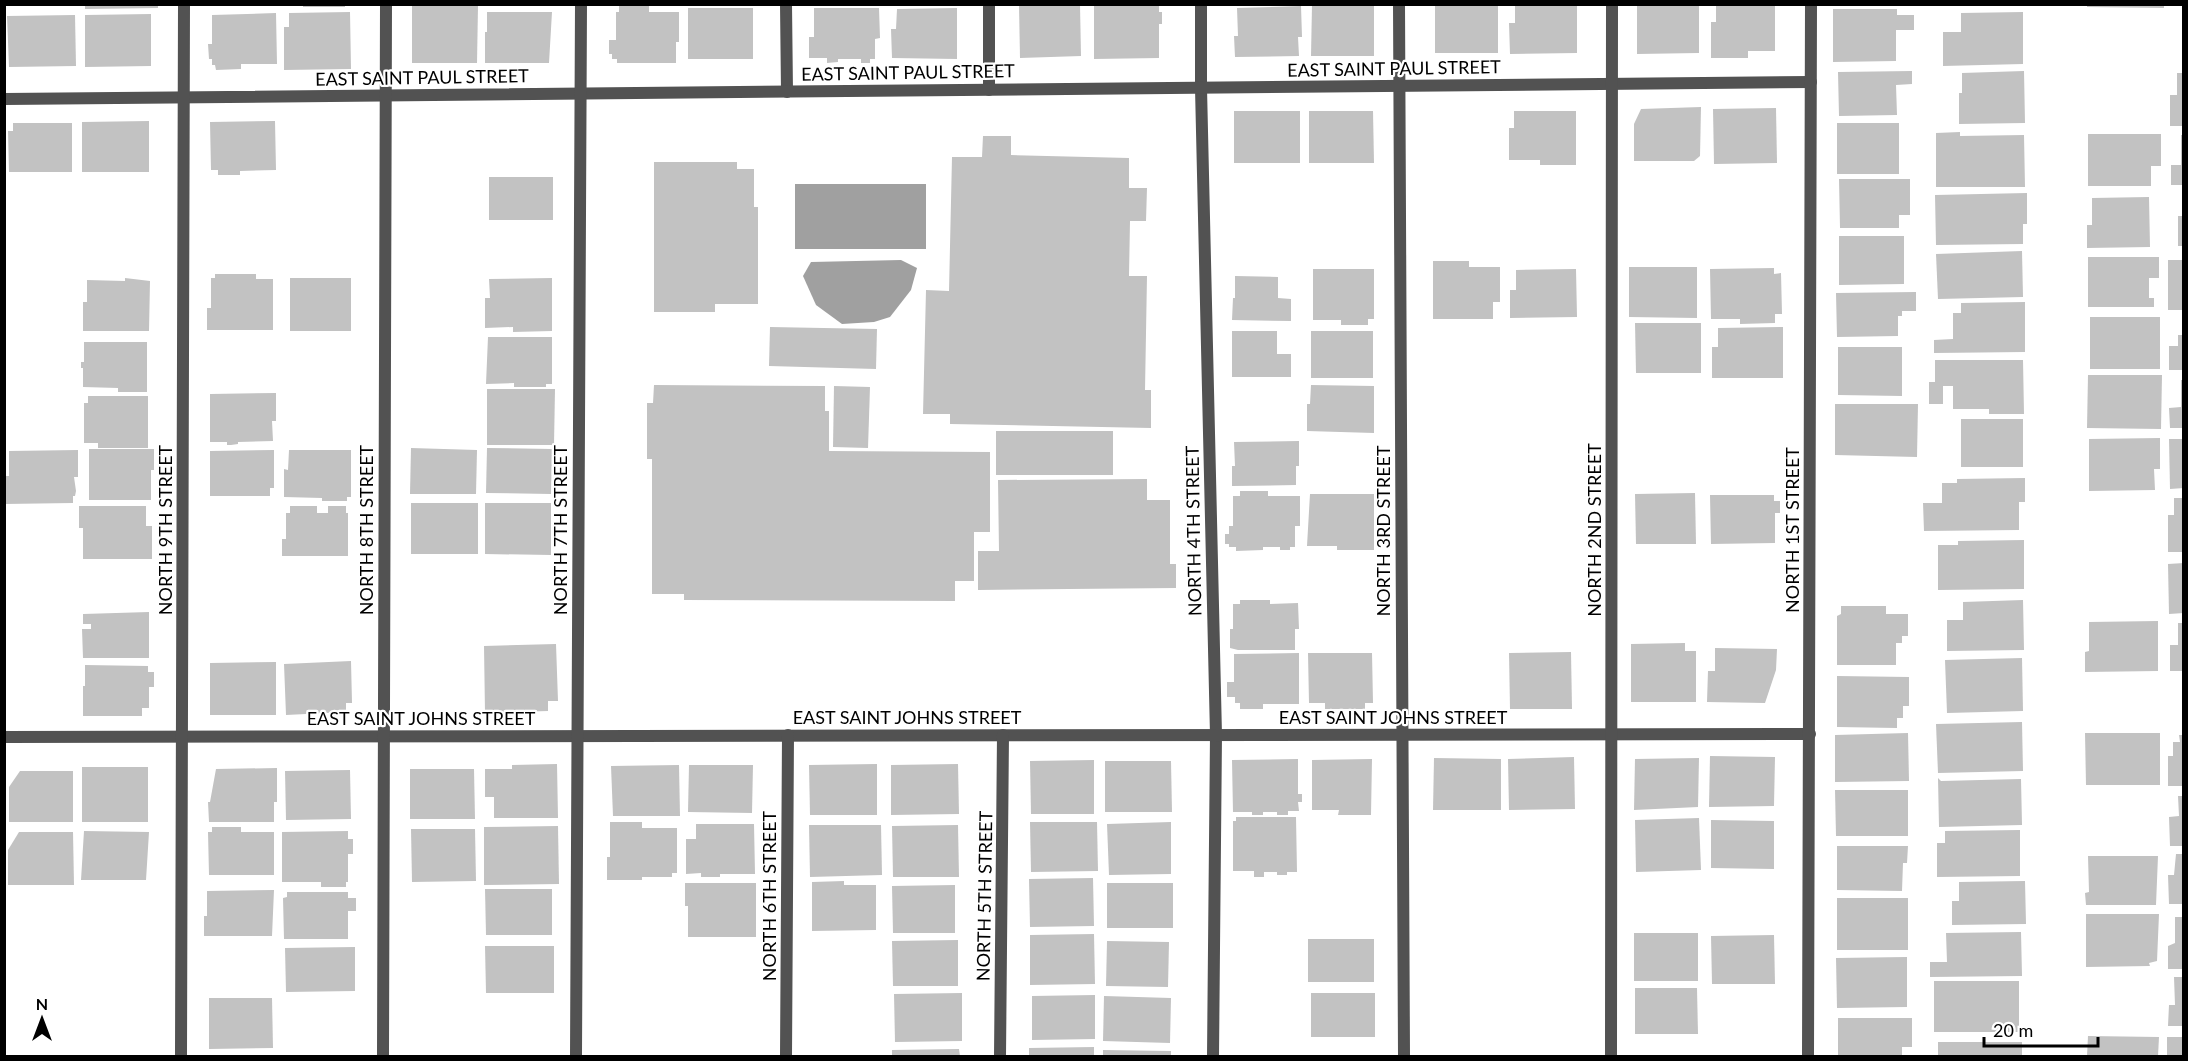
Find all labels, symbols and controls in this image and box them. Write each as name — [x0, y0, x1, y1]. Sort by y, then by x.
street label: EAST SAINT PAUL STREET — [1287, 55, 1501, 81]
street label: EAST SAINT PAUL STREET — [801, 59, 1015, 85]
street label: EAST SAINT PAUL STREET — [315, 64, 529, 90]
street label: NORTH 2ND STREET — [1583, 443, 1605, 617]
street label: NORTH 9TH STREET — [154, 444, 176, 615]
street label: NORTH 8TH STREET — [355, 444, 377, 615]
street label: NORTH 7TH STREET — [549, 444, 571, 615]
street label: NORTH 4TH STREET — [1181, 445, 1205, 616]
street label: NORTH 3RD STREET — [1372, 445, 1394, 617]
street label: NORTH 1ST STREET — [1781, 447, 1803, 613]
street label: EAST SAINT JOHNS STREET — [793, 706, 1022, 728]
street label: EAST SAINT JOHNS STREET — [1279, 706, 1508, 728]
street label: EAST SAINT JOHNS STREET — [307, 707, 536, 729]
street label: NORTH 6TH STREET — [758, 810, 780, 981]
street label: NORTH 5TH STREET — [972, 810, 996, 981]
north arrow — [12, 989, 72, 1049]
text: N — [36, 994, 48, 1013]
scale bar — [1984, 1010, 2098, 1048]
text: 20 m — [1993, 1019, 2033, 1041]

